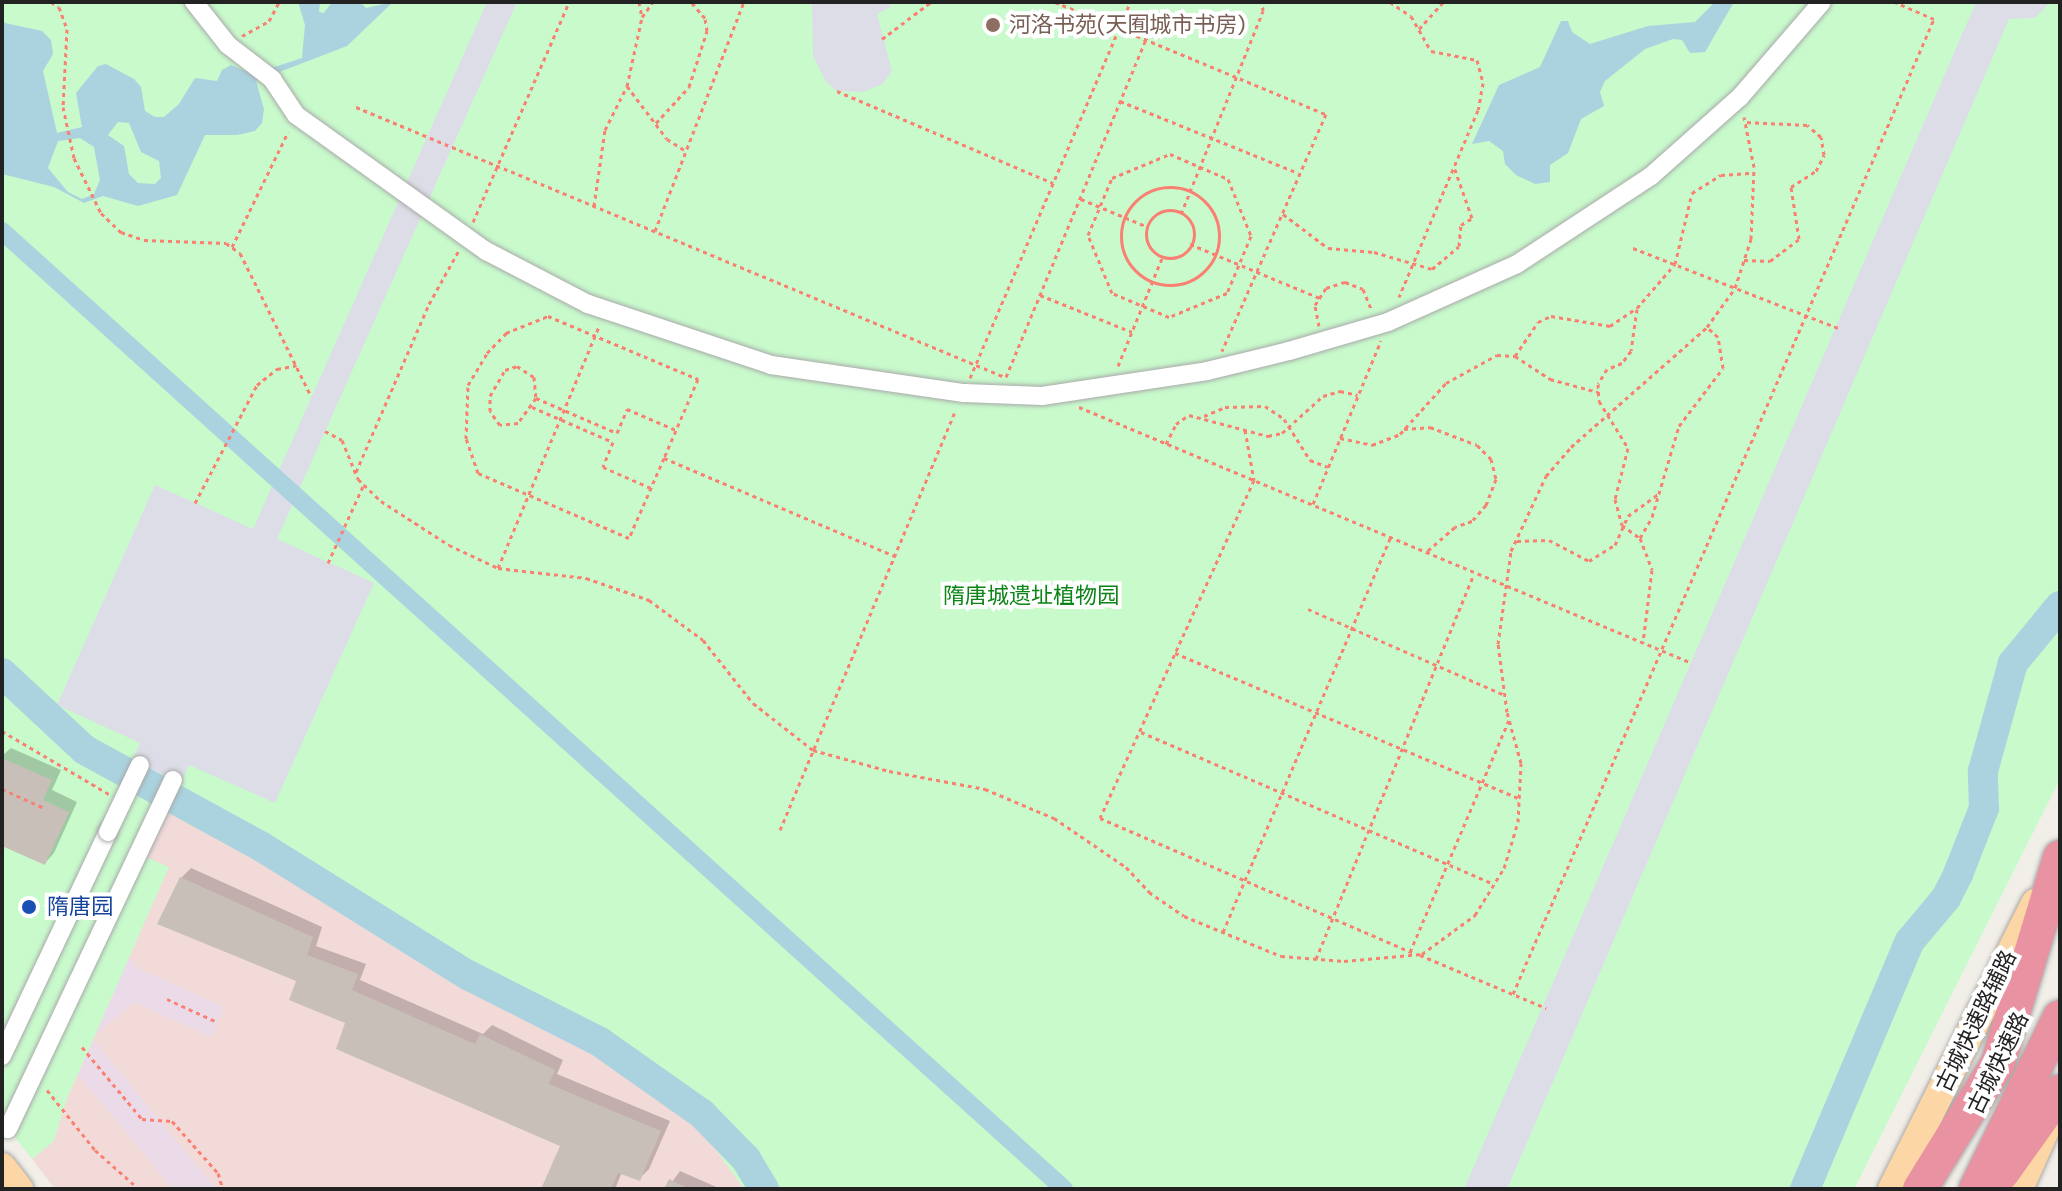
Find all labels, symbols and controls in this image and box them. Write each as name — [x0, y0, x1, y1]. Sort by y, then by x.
place label: 河洛书苑(天囿城市书房) — [1009, 12, 1245, 38]
marker: 河洛书苑(天囿城市书房) — [984, 16, 1002, 34]
park label: 隋唐城遗址植物园 — [943, 583, 1119, 609]
place label: 隋唐园 — [47, 894, 113, 920]
marker: 隋唐园 — [18, 896, 40, 918]
street label: 古城快速路辅路 — [1930, 946, 2022, 1096]
street label: 古城快速路 — [1962, 1008, 2034, 1118]

